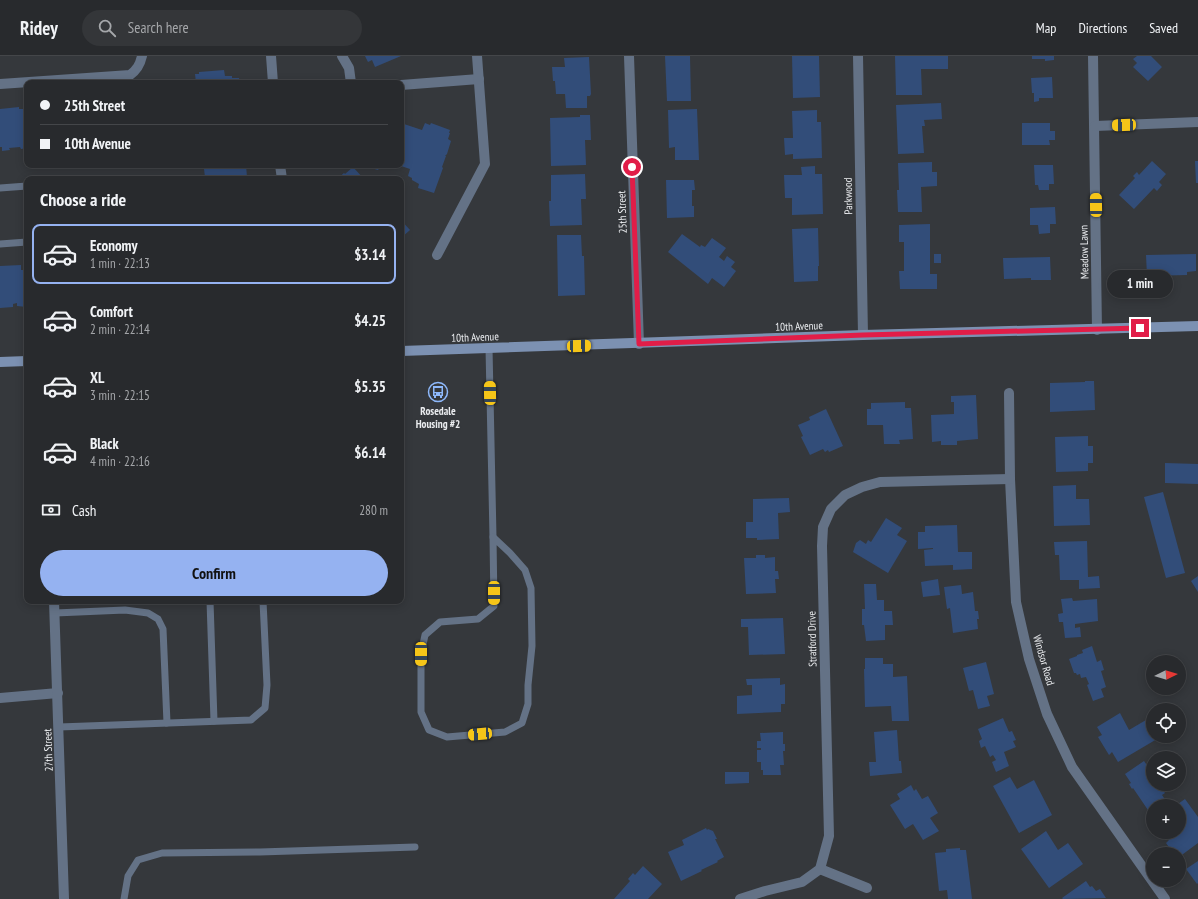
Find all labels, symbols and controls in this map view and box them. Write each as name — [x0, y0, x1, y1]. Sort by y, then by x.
search box — [82, 10, 362, 46]
text: Ridey — [20, 16, 58, 40]
icon: search — [96, 17, 118, 39]
text: Search here — [128, 18, 189, 37]
text: Map — [1036, 19, 1056, 37]
text: Directions — [1078, 19, 1127, 37]
text: Saved — [1149, 19, 1178, 37]
text: 25th Street — [64, 96, 125, 115]
car — [1112, 119, 1136, 131]
text: 10th Avenue — [64, 134, 131, 153]
route start — [623, 158, 641, 176]
street label: Parkwood — [841, 177, 855, 215]
text: Choose a ride — [40, 188, 126, 211]
street label: 25th Street — [614, 190, 630, 234]
car — [1090, 193, 1102, 217]
street label: Meadow Lawn — [1077, 225, 1091, 279]
icon: car — [42, 236, 78, 272]
text: Economy — [90, 236, 138, 255]
text: $3.14 — [354, 245, 386, 264]
text: 1 min · 22:13 — [90, 255, 150, 272]
callout: 1 min — [1107, 270, 1173, 298]
text: 1 min — [1127, 275, 1153, 292]
icon: car — [42, 302, 78, 338]
text: Comfort — [90, 302, 133, 321]
text: $4.25 — [354, 311, 386, 330]
street label: 10th Avenue — [775, 318, 823, 334]
route end — [1131, 319, 1149, 337]
text: 2 min · 22:14 — [90, 321, 150, 338]
street label: 10th Avenue — [451, 329, 499, 345]
car — [567, 340, 591, 352]
icon: car — [42, 368, 78, 404]
text: XL — [90, 368, 104, 387]
text: $5.35 — [354, 377, 386, 396]
bus stop icon: Rosedale Housing #2 — [427, 381, 449, 403]
car — [484, 381, 496, 405]
text: 3 min · 22:15 — [90, 387, 150, 404]
place label: Rosedale Housing #2 — [416, 404, 460, 431]
icon: car — [42, 434, 78, 470]
text: Black — [90, 434, 119, 453]
text: $6.14 — [354, 443, 386, 462]
text: 4 min · 22:16 — [90, 453, 150, 470]
icon: cash — [40, 499, 62, 521]
text: Cash — [72, 501, 96, 520]
text: 280 m — [359, 502, 388, 519]
button: Confirm — [40, 550, 388, 596]
car — [488, 581, 500, 605]
street label: Stratford Drive — [805, 611, 819, 667]
street label: Windsor Road — [1030, 633, 1058, 687]
car — [415, 642, 427, 666]
north arrow — [1146, 655, 1186, 695]
map controls — [1146, 655, 1186, 887]
button: locate — [1146, 703, 1186, 743]
car — [468, 727, 492, 741]
street label: 27th Street — [40, 728, 56, 772]
button: layers — [1146, 751, 1186, 791]
button: + — [1146, 799, 1186, 839]
button: − — [1146, 847, 1186, 887]

